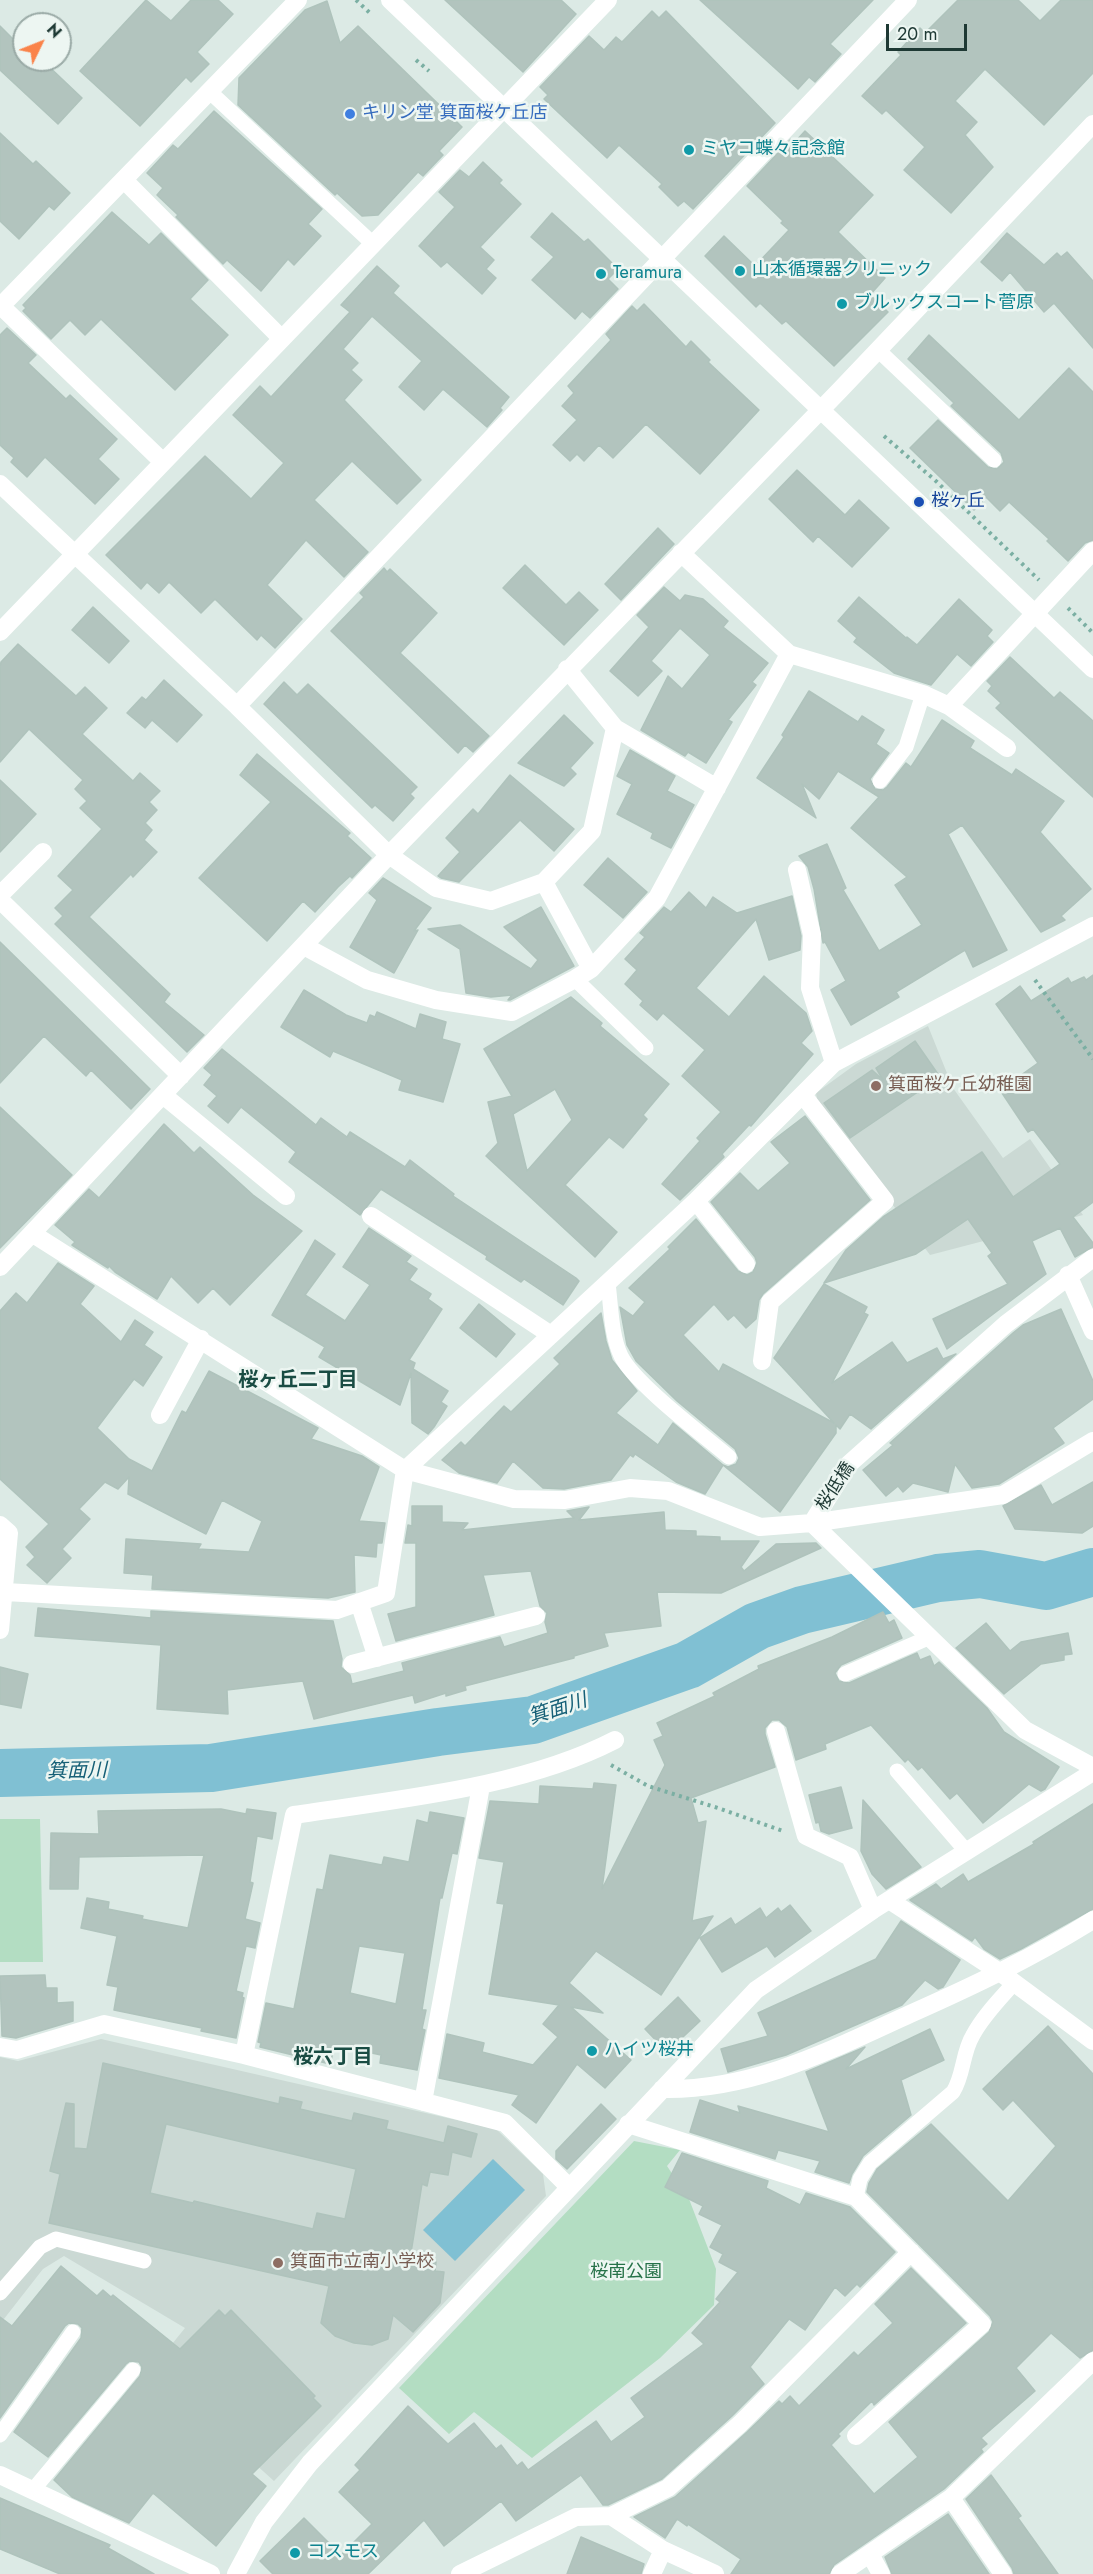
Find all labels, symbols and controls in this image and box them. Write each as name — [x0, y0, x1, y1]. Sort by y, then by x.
north arrow — [12, 12, 72, 72]
scale bar — [889, 12, 970, 50]
text: N — [41, 18, 67, 43]
text: 20 m — [897, 21, 937, 47]
place label: キリン堂 箕面桜ケ丘店 — [362, 103, 547, 125]
marker: キリン堂 箕面桜ケ丘店 — [343, 107, 357, 121]
place label: ミヤコ蝶々記念館 — [701, 139, 845, 161]
marker: ミヤコ蝶々記念館 — [682, 143, 696, 157]
place label: 山本循環器クリニック — [752, 260, 932, 282]
place label: Teramura — [613, 263, 682, 285]
marker: 山本循環器クリニック — [733, 264, 747, 278]
marker: Teramura — [594, 267, 608, 281]
place label: ブルックスコート菅原 — [854, 293, 1034, 315]
marker: ブルックスコート菅原 — [835, 297, 849, 311]
place label: 桜ヶ丘 — [931, 491, 985, 513]
marker: 桜ヶ丘 — [912, 495, 926, 509]
place label: 箕面桜ケ丘幼稚園 — [888, 1075, 1032, 1097]
marker: 箕面桜ケ丘幼稚園 — [869, 1079, 883, 1093]
district label: 桜ヶ丘二丁目 — [238, 1369, 358, 1393]
street label: 桜低橋 — [812, 1459, 860, 1515]
water label: 箕面川 — [526, 1689, 590, 1731]
water label: 箕面川 — [47, 1759, 107, 1785]
place label: ハイツ桜井 — [604, 2040, 694, 2062]
marker: ハイツ桜井 — [585, 2044, 599, 2058]
district label: 桜六丁目 — [293, 2046, 373, 2070]
place label: 箕面市立南小学校 — [290, 2252, 434, 2274]
marker: 箕面市立南小学校 — [271, 2256, 285, 2270]
park label: 桜南公園 — [590, 2262, 662, 2284]
place label: コスモス — [307, 2542, 379, 2564]
marker: コスモス — [288, 2546, 302, 2560]

